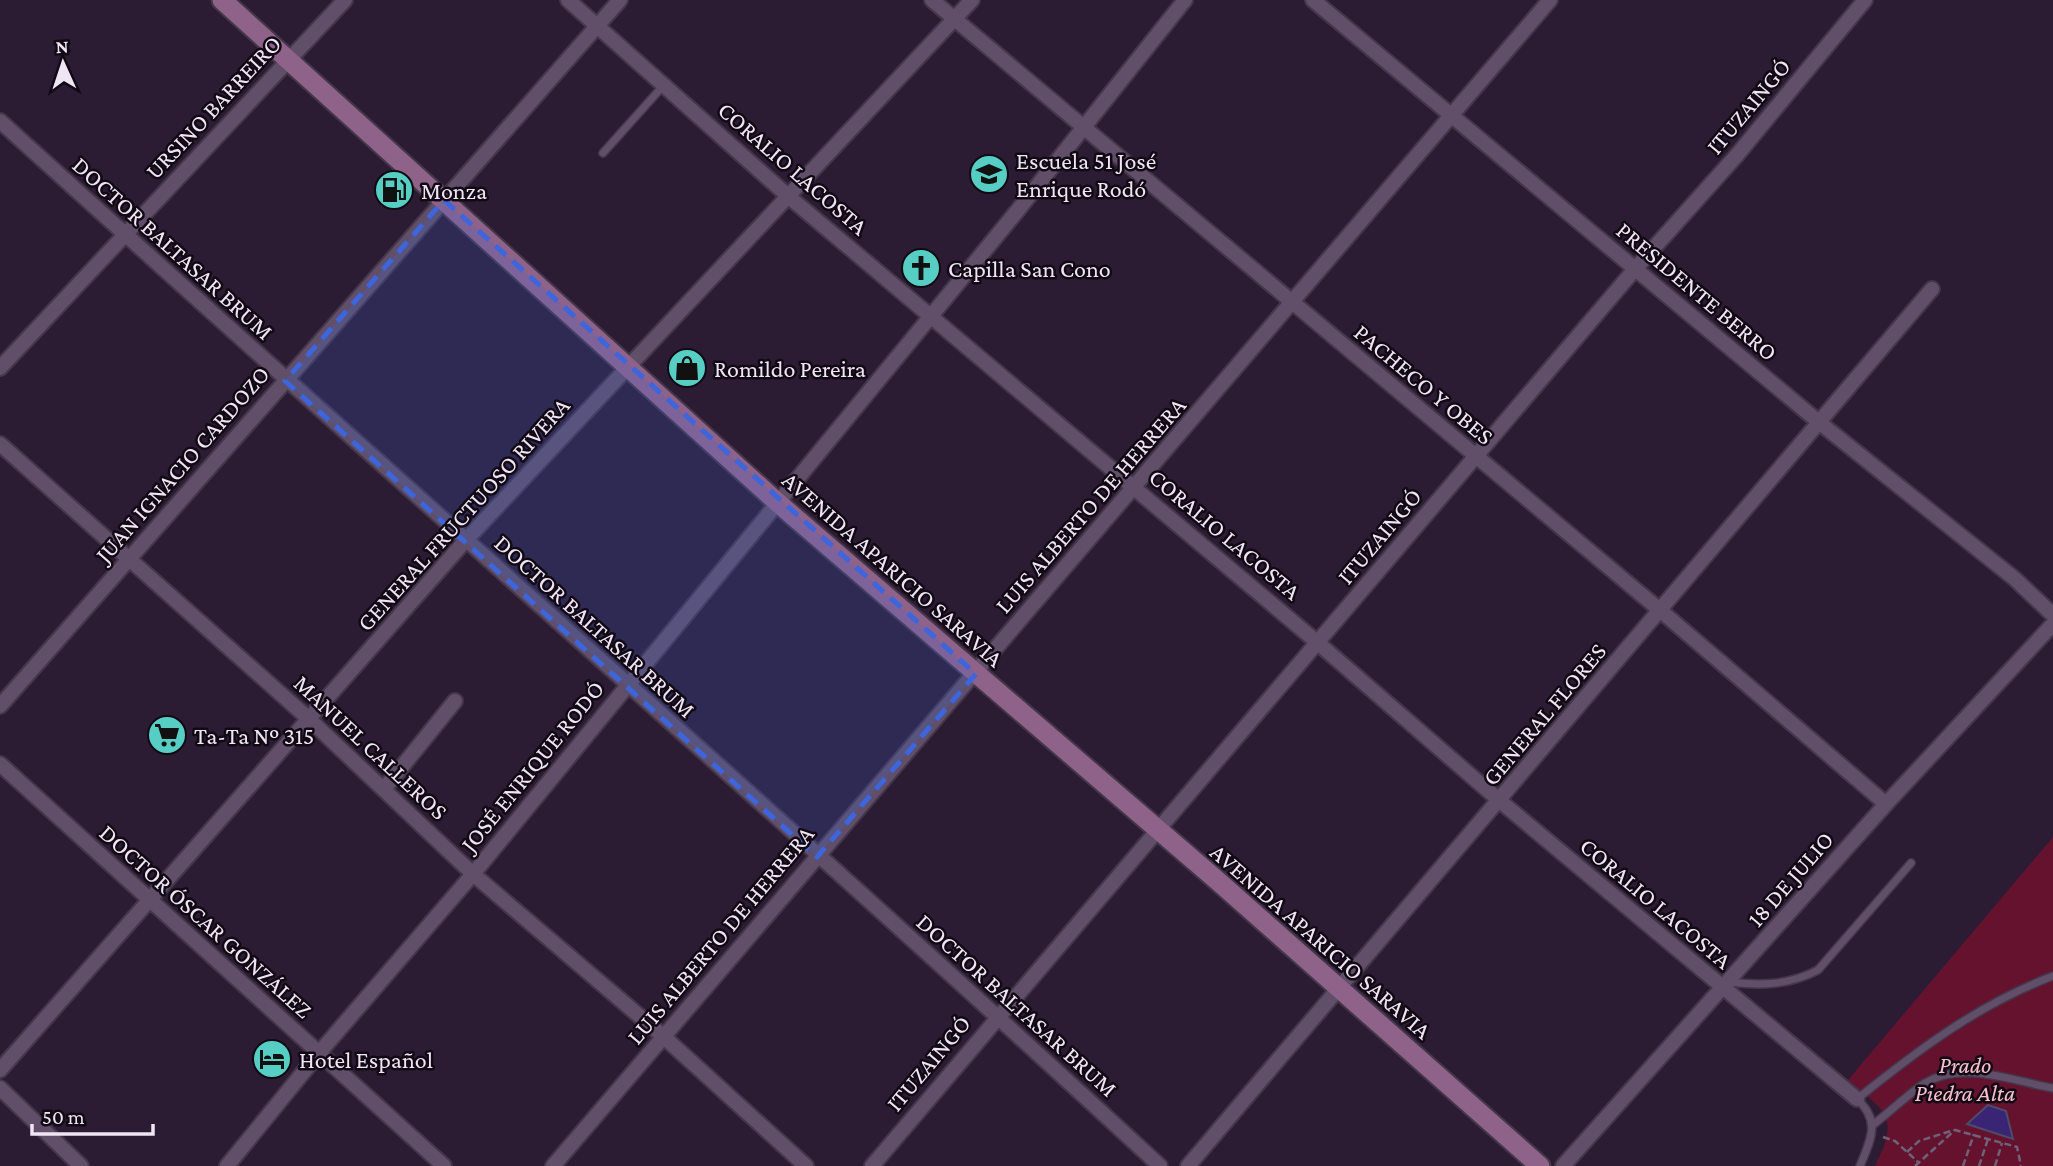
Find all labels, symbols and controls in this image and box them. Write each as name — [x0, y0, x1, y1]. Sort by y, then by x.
north arrow — [28, 28, 98, 98]
street label: URSINO BARREIRO — [140, 30, 286, 184]
text: N — [55, 36, 69, 57]
street label: ITUZAINGÓ — [1700, 53, 1796, 159]
street label: CORALIO LACOSTA — [713, 96, 873, 240]
place label: Escuela 51 José Enrique Rodó — [1016, 147, 1156, 202]
street label: DOCTOR BALTASAR BRUM — [67, 151, 279, 345]
school or university icon: Escuela 51 José Enrique Rodó — [968, 153, 1010, 195]
fuel station icon: Monza — [373, 169, 415, 211]
place label: Monza — [421, 177, 487, 204]
street label: PRESIDENTE BERRO — [1611, 216, 1783, 366]
church icon: Capilla San Cono — [900, 247, 942, 289]
place label: Capilla San Cono — [948, 255, 1111, 282]
street label: PACHECO Y OBES — [1349, 318, 1499, 450]
shop icon: Romildo Pereira — [666, 347, 708, 389]
place label: Romildo Pereira — [714, 355, 866, 382]
street label: JUAN IGNACIO CARDOZO — [88, 360, 275, 569]
street label: GENERAL FRUCTUOSO RIVERA — [351, 392, 575, 636]
street label: LUIS ALBERTO DE HERRERA — [989, 392, 1191, 618]
street label: CORALIO LACOSTA — [1144, 463, 1306, 605]
street label: AVENIDA APARICIO SARAVIA — [777, 466, 1009, 672]
street label: ITUZAINGÓ — [1331, 483, 1427, 589]
street label: DOCTOR BALTASAR BRUM — [489, 529, 701, 723]
street label: GENERAL FLORES — [1477, 637, 1611, 791]
street label: MANUEL CALLEROS — [289, 669, 453, 825]
street label: JOSÉ ENRIQUE RODÓ — [454, 675, 609, 858]
supermarket icon: Ta-Ta Nº 315 — [146, 714, 188, 756]
place label: Ta-Ta Nº 315 — [194, 722, 314, 749]
street label: DOCTOR ÓSCAR GONZÁLEZ — [94, 819, 318, 1023]
street label: LUIS ALBERTO DE HERRERA — [621, 820, 819, 1050]
street label: 18 DE JULIO — [1741, 826, 1839, 932]
street label: CORALIO LACOSTA — [1575, 832, 1737, 974]
street label: AVENIDA APARICIO SARAVIA — [1205, 838, 1437, 1044]
street label: DOCTOR BALTASAR BRUM — [911, 908, 1123, 1102]
street label: ITUZAINGÓ — [880, 1010, 976, 1116]
hotel icon: Hotel Español — [251, 1038, 293, 1080]
place label: Hotel Español — [299, 1046, 433, 1073]
park label: Prado Piedra Alta — [1915, 1051, 2015, 1106]
scale bar — [32, 1092, 152, 1136]
text: 50 m — [42, 1105, 85, 1129]

